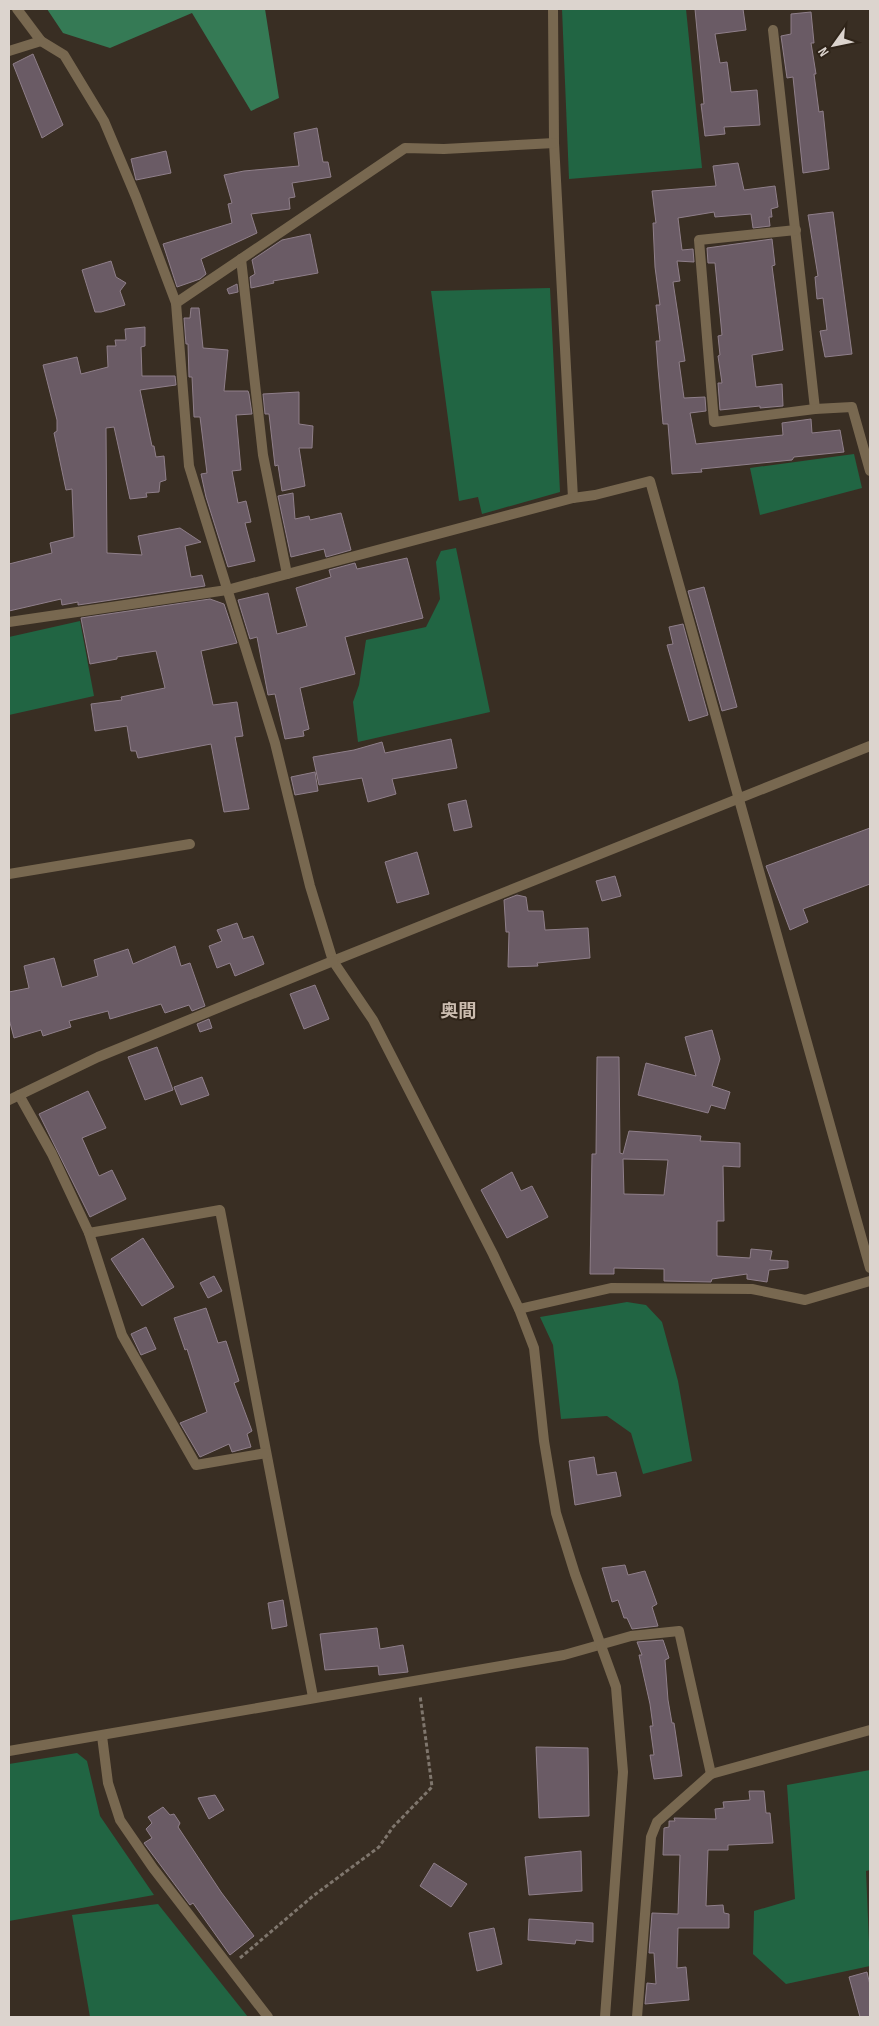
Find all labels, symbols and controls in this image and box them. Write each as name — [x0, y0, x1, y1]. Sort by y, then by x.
north arrow — [809, 20, 859, 70]
text: N — [814, 44, 833, 60]
district label: 奥間 — [440, 1001, 476, 1022]

